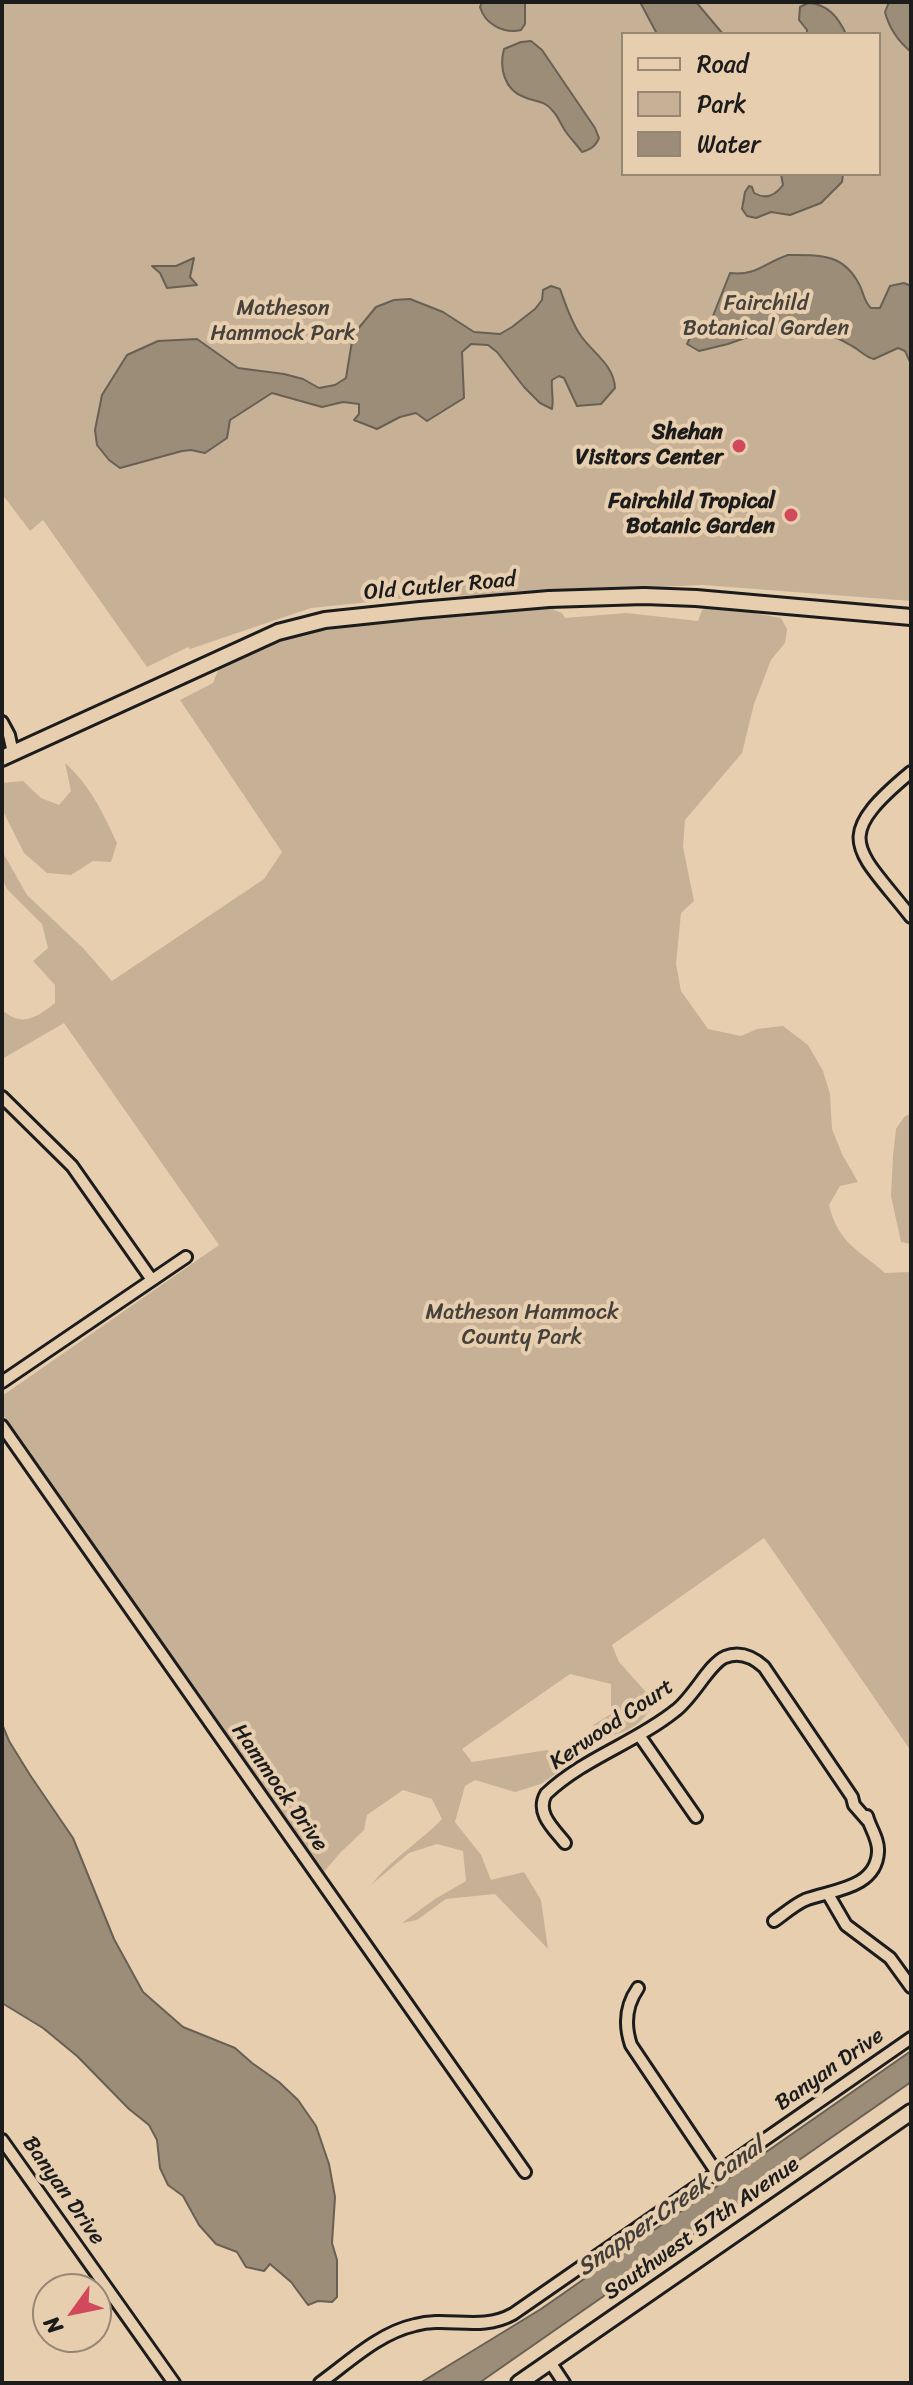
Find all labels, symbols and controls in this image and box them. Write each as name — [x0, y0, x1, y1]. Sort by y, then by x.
legend — [621, 32, 881, 176]
text: Road — [697, 43, 748, 85]
text: Park — [697, 83, 746, 125]
text: Water — [697, 123, 760, 165]
park label: Fairchild Botanical Garden — [683, 291, 849, 342]
park label: Matheson Hammock Park — [210, 296, 356, 348]
place label: Shehan Visitors Center — [575, 420, 723, 472]
marker: Shehan Visitors Center — [730, 437, 748, 455]
place label: Fairchild Tropical Botanic Garden — [608, 489, 775, 540]
marker: Fairchild Tropical Botanic Garden — [782, 506, 800, 524]
street label: Old Cutler Road — [363, 567, 517, 607]
park label: Matheson Hammock County Park — [425, 1300, 619, 1352]
street label: Kerwood Court — [545, 1674, 679, 1776]
street label: Hammock Drive — [225, 1719, 333, 1857]
street label: Banyan Drive — [771, 2023, 889, 2117]
street label: Banyan Drive — [16, 2132, 110, 2250]
water label: Snapper Creek Canal — [572, 2133, 770, 2283]
street label: Southwest 57th Avenue — [599, 2152, 805, 2306]
north arrow — [32, 2273, 112, 2353]
text: N — [33, 2308, 74, 2342]

